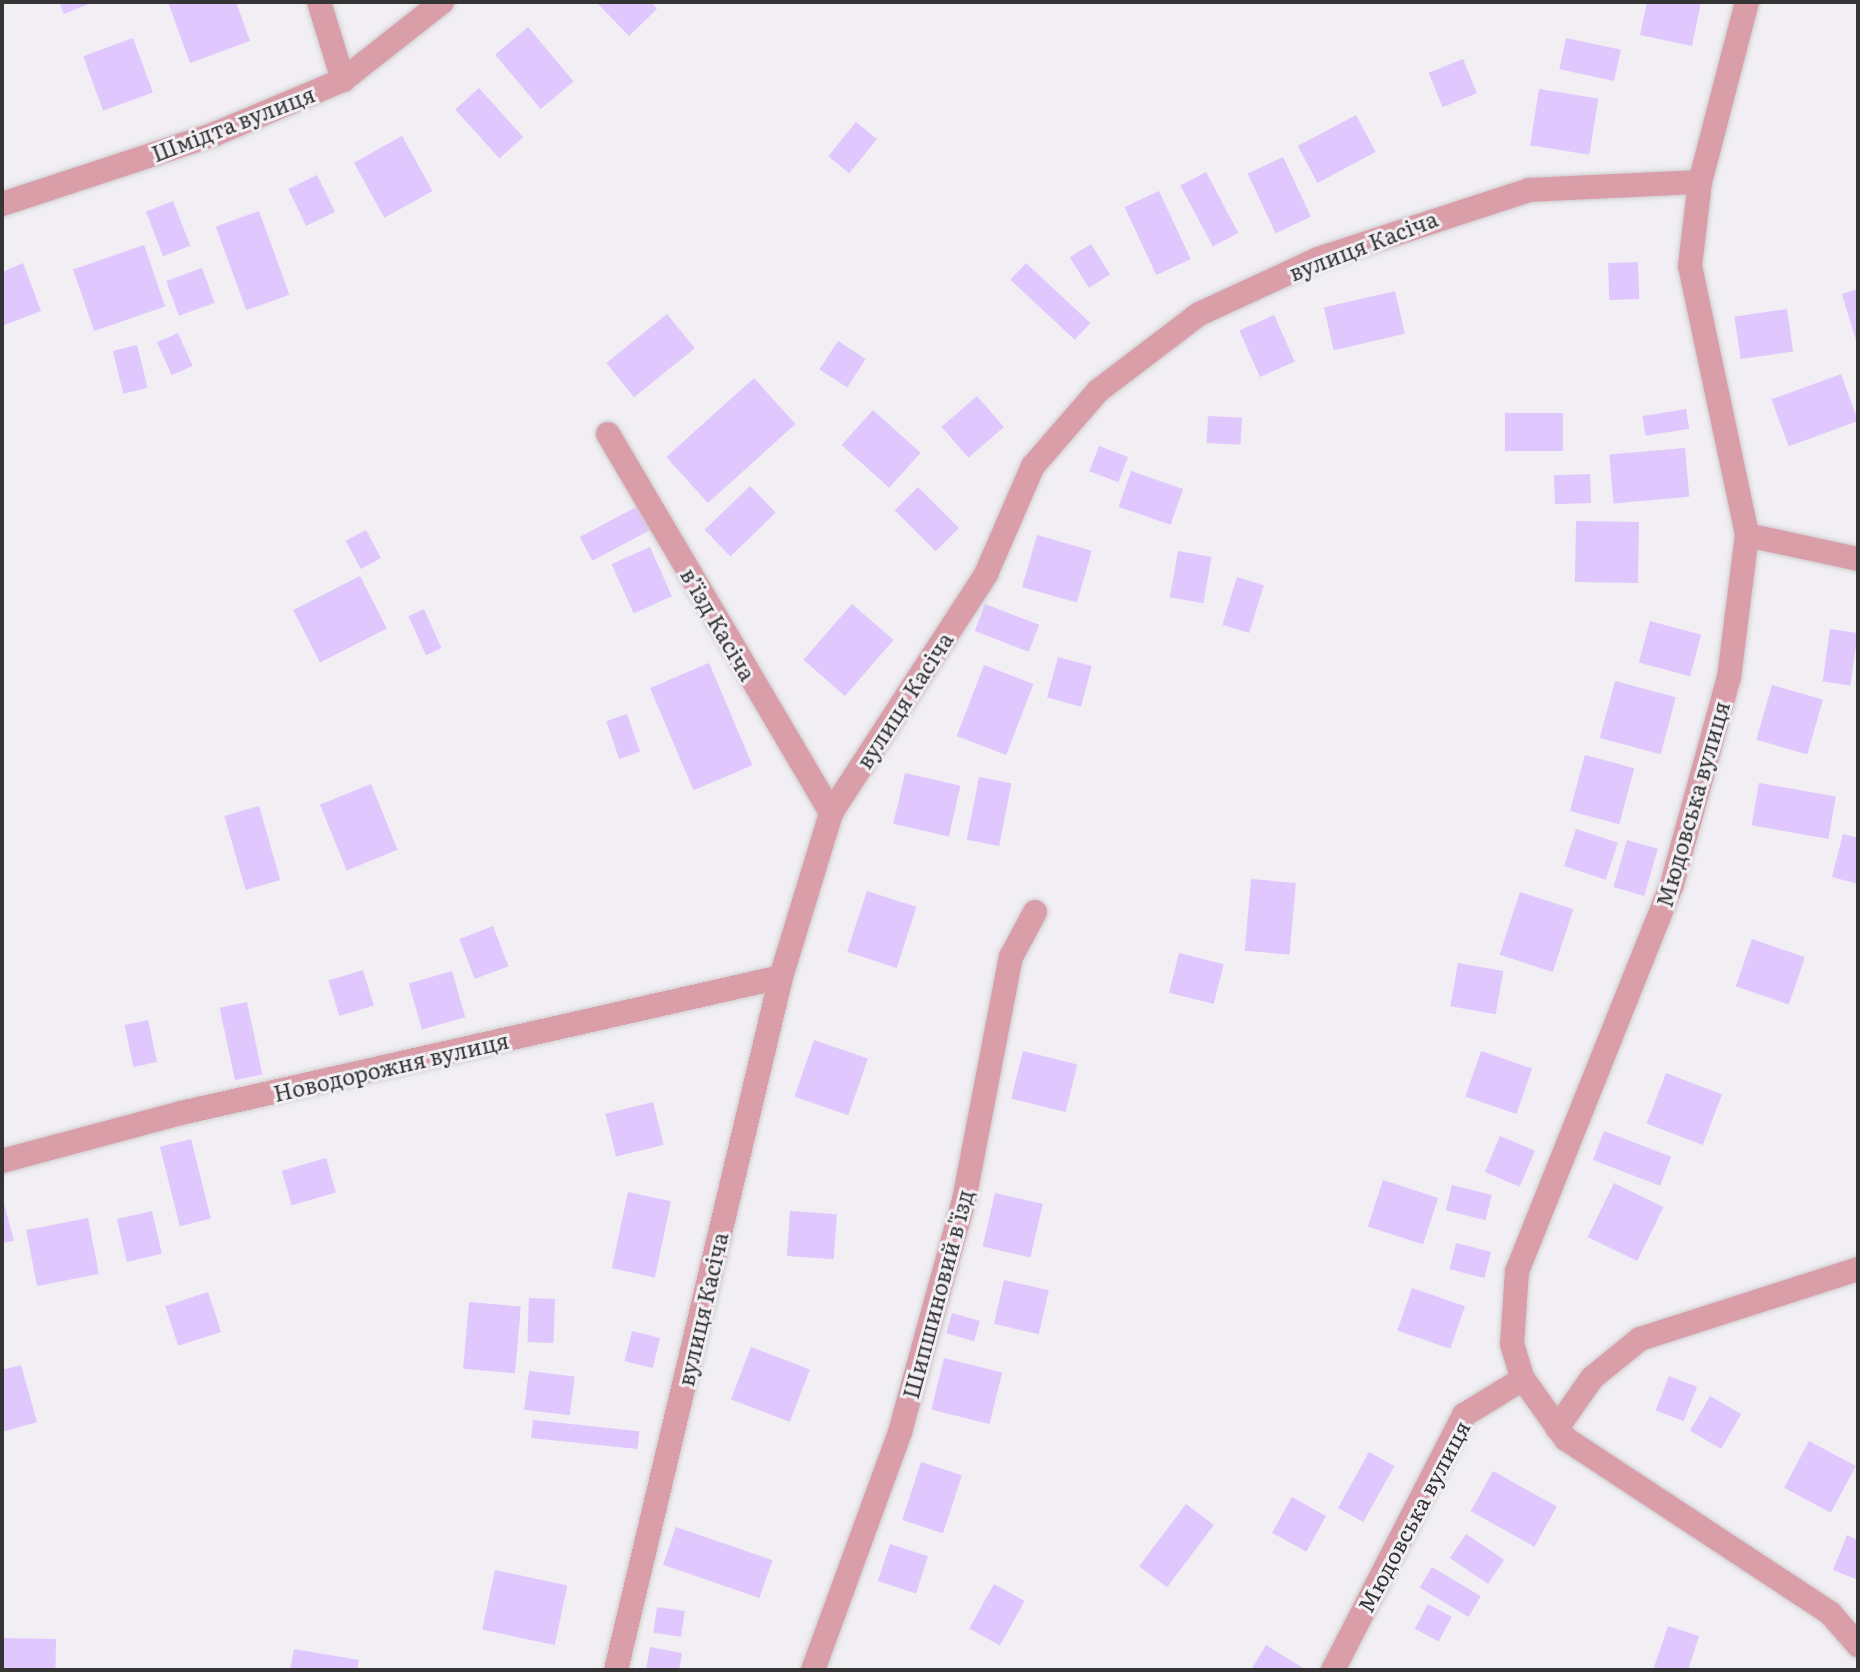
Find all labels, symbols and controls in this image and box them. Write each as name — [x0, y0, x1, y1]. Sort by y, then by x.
street label: Шмідта вулиця — [148, 80, 318, 166]
street label: вулиця Касіча — [1285, 205, 1441, 285]
street label: в’їзд Касіча — [676, 563, 762, 685]
street label: вулиця Касіча — [850, 627, 958, 773]
street label: Мюдовська вулиця — [1650, 698, 1734, 910]
street label: Новодорожня вулиця — [271, 1026, 511, 1106]
street label: Шипшиновий в'їзд — [896, 1187, 978, 1401]
street label: вулиця Касіча — [671, 1230, 733, 1388]
street label: Мюдовська вулиця — [1351, 1416, 1475, 1616]

